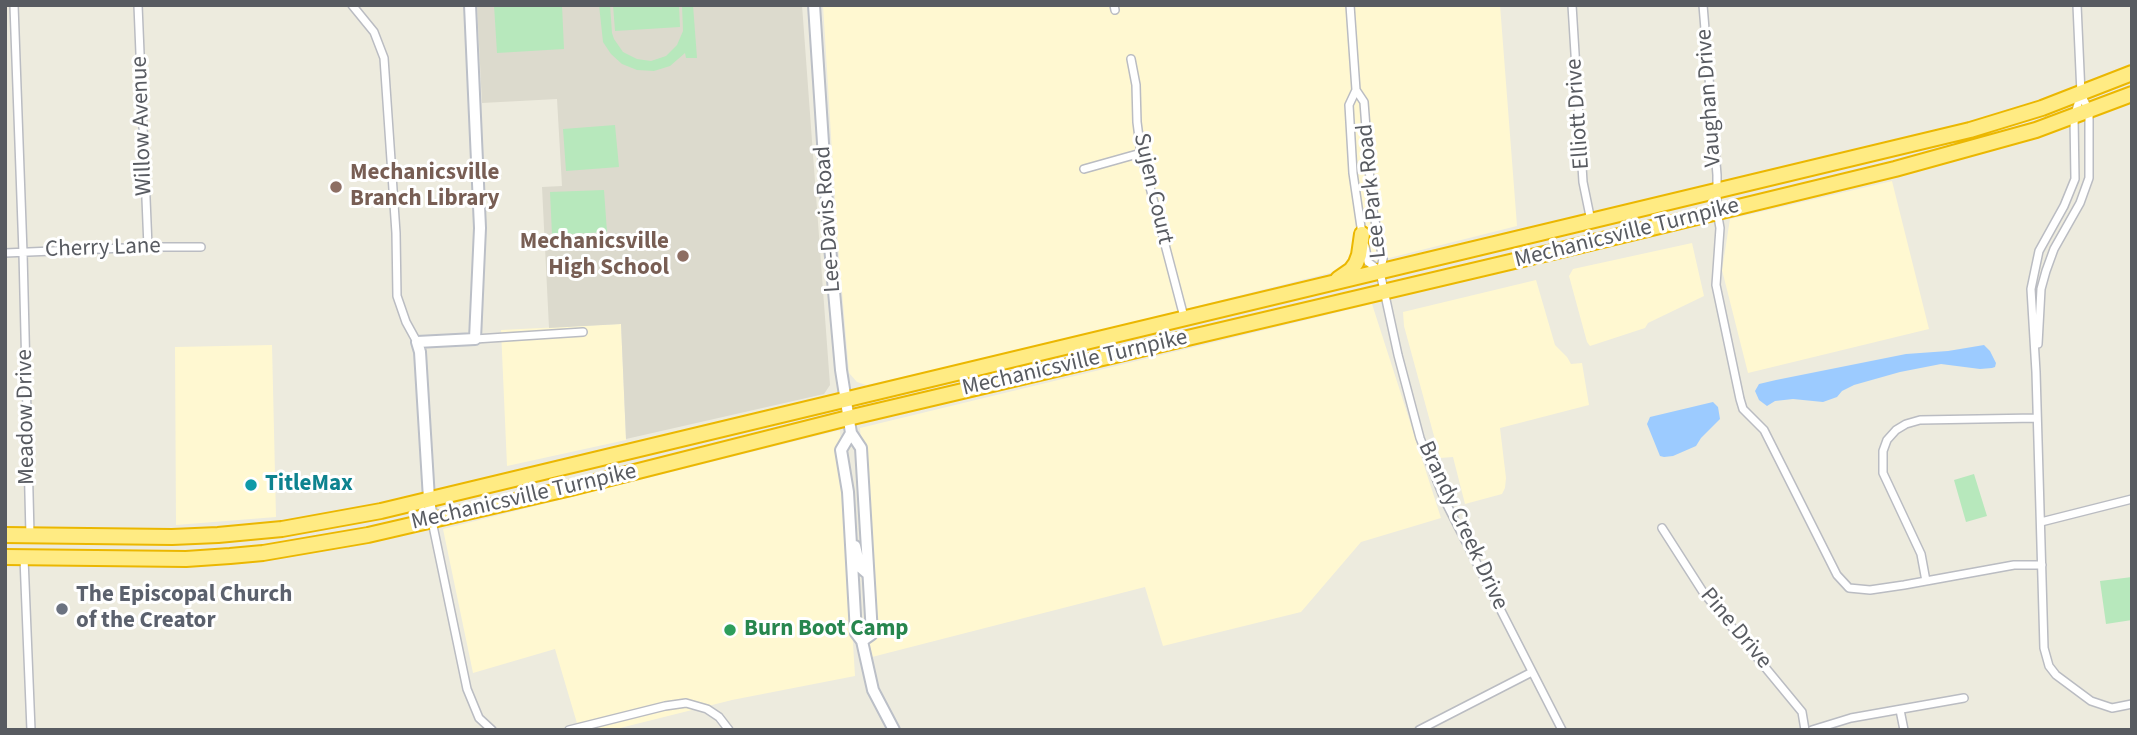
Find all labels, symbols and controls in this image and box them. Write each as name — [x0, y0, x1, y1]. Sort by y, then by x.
street label: Vaughan Drive — [1691, 28, 1729, 168]
street label: Willow Avenue — [127, 56, 159, 196]
street label: Elliott Drive — [1561, 58, 1597, 170]
street label: Lee Park Road — [1352, 122, 1394, 260]
street label: Sujen Court — [1126, 131, 1178, 247]
street label: Lee-Davis Road — [810, 145, 848, 293]
place label: Mechanicsville Branch Library — [350, 160, 500, 214]
marker: Mechanicsville Branch Library — [328, 179, 344, 195]
street label: Mechanicsville Turnpike — [1512, 193, 1742, 275]
place label: Mechanicsville High School — [520, 229, 669, 283]
street label: Cherry Lane — [45, 233, 161, 265]
marker: Mechanicsville High School — [675, 248, 691, 264]
street label: Mechanicsville Turnpike — [960, 325, 1190, 403]
street label: Meadow Drive — [12, 349, 42, 485]
street label: Brandy Creek Drive — [1411, 437, 1513, 615]
street label: Mechanicsville Turnpike — [409, 459, 639, 537]
place label: TitleMax — [265, 471, 353, 499]
marker: TitleMax — [243, 477, 259, 493]
place label: The Episcopal Church of the Creator — [76, 582, 292, 636]
street label: Pine Drive — [1693, 583, 1777, 675]
marker: The Episcopal Church of the Creator — [54, 601, 70, 617]
place label: Burn Boot Camp — [744, 616, 909, 644]
marker: Burn Boot Camp — [722, 622, 738, 638]

